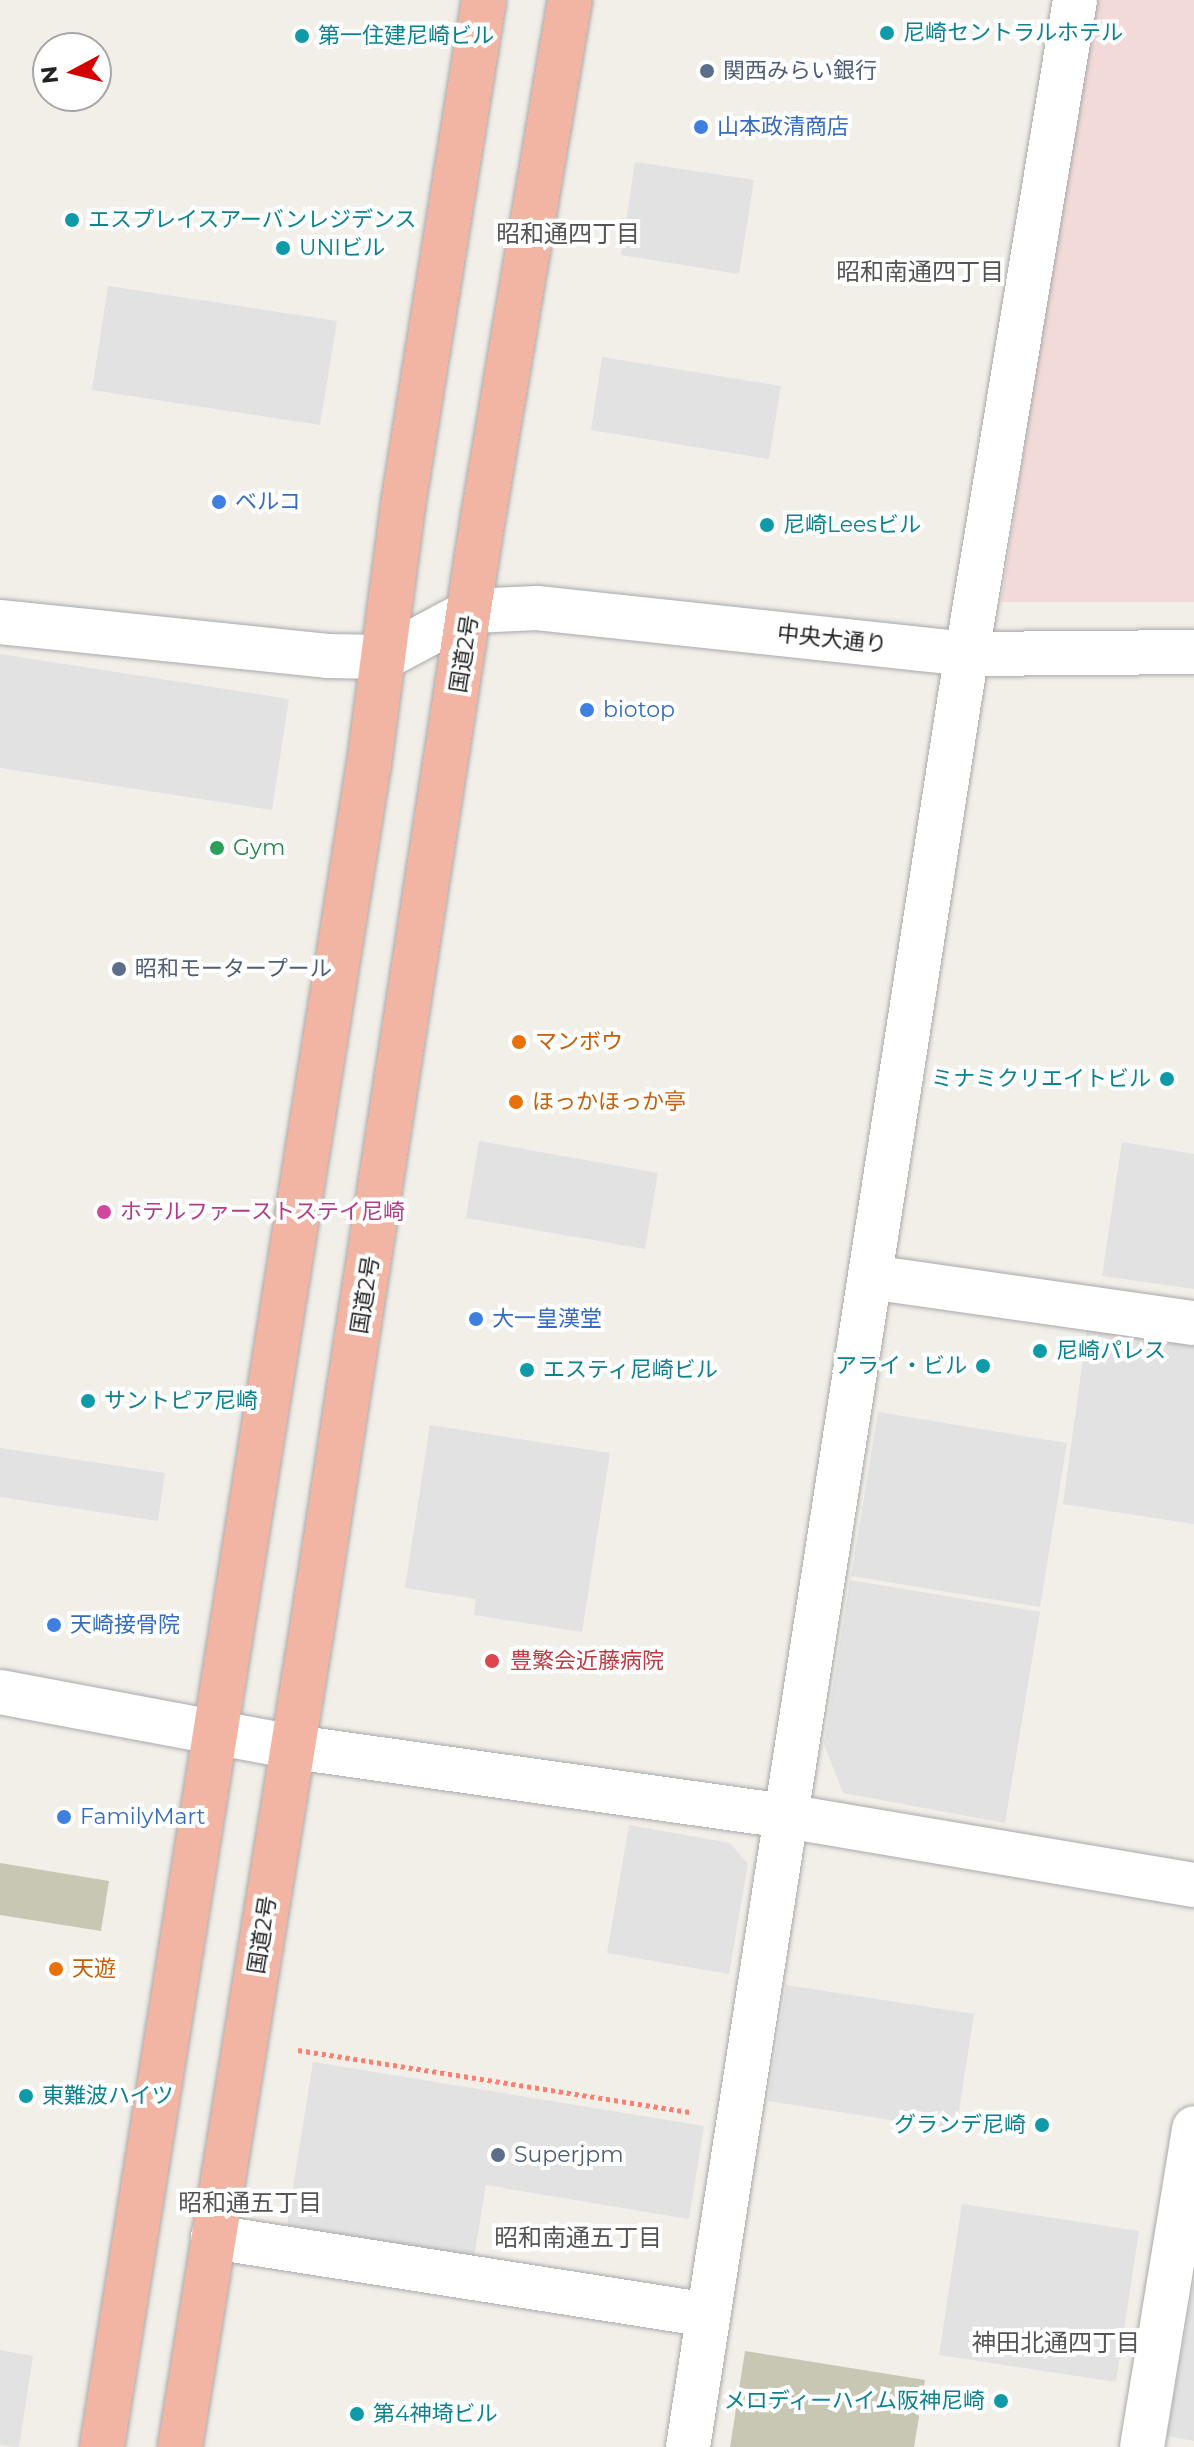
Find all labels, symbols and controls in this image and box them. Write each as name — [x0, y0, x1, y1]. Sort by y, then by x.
place label: 尼崎セントラルホテル — [903, 20, 1123, 46]
place label: 第一住建尼崎ビル — [318, 23, 494, 49]
marker: 尼崎セントラルホテル — [878, 24, 896, 42]
marker: 第一住建尼崎ビル — [293, 27, 311, 45]
north arrow — [32, 32, 112, 112]
place label: 関西みらい銀行 — [723, 58, 877, 84]
marker: 関西みらい銀行 — [698, 62, 716, 80]
text: N — [35, 64, 64, 85]
place label: 山本政清商店 — [717, 114, 849, 140]
marker: 山本政清商店 — [692, 118, 710, 136]
place label: エスプレイスアーバンレジデンス — [88, 207, 417, 233]
marker: エスプレイスアーバンレジデンス — [63, 211, 81, 229]
district label: 昭和通四丁目 — [496, 220, 640, 248]
place label: UNIビル — [299, 235, 385, 261]
marker: UNIビル — [274, 239, 292, 257]
district label: 昭和南通四丁目 — [836, 258, 1004, 286]
place label: ベルコ — [235, 489, 301, 515]
marker: ベルコ — [210, 493, 228, 511]
place label: 尼崎Leesビル — [783, 512, 921, 538]
marker: 尼崎Leesビル — [758, 516, 776, 534]
street label: 国道2号 — [445, 613, 483, 695]
street label: 中央大通り — [776, 620, 888, 658]
place label: biotop — [603, 697, 675, 723]
marker: biotop — [578, 701, 596, 719]
place label: Gym — [233, 835, 285, 861]
marker: Gym — [208, 839, 226, 857]
place label: 昭和モータープール — [135, 956, 333, 982]
marker: 昭和モータープール — [110, 960, 128, 978]
place label: マンボウ — [535, 1029, 623, 1055]
marker: マンボウ — [510, 1033, 528, 1051]
place label: ミナミクリエイトビル — [931, 1066, 1151, 1092]
marker: ミナミクリエイトビル — [1158, 1070, 1176, 1088]
place label: ほっかほっか亭 — [532, 1089, 686, 1115]
marker: ほっかほっか亭 — [507, 1093, 525, 1111]
place label: ホテルファーストステイ尼崎 — [120, 1199, 406, 1225]
marker: ホテルファーストステイ尼崎 — [95, 1203, 113, 1221]
street label: 国道2号 — [346, 1254, 384, 1336]
place label: 大一皇漢堂 — [492, 1306, 602, 1332]
marker: 大一皇漢堂 — [467, 1310, 485, 1328]
place label: 尼崎パレス — [1056, 1338, 1166, 1364]
marker: 尼崎パレス — [1031, 1342, 1049, 1360]
place label: アライ・ビル — [835, 1353, 967, 1379]
place label: エスティ尼崎ビル — [543, 1357, 719, 1383]
marker: アライ・ビル — [974, 1357, 992, 1375]
marker: エスティ尼崎ビル — [518, 1361, 536, 1379]
place label: サントピア尼崎 — [104, 1388, 258, 1414]
marker: サントピア尼崎 — [79, 1392, 97, 1410]
place label: 天崎接骨院 — [70, 1612, 180, 1638]
marker: 天崎接骨院 — [45, 1616, 63, 1634]
place label: 豊繁会近藤病院 — [510, 1648, 664, 1674]
marker: 豊繁会近藤病院 — [481, 1650, 503, 1672]
place label: FamilyMart — [80, 1804, 206, 1830]
marker: FamilyMart — [55, 1808, 73, 1826]
street label: 国道2号 — [243, 1894, 281, 1976]
place label: 天遊 — [72, 1956, 116, 1982]
marker: 天遊 — [47, 1960, 65, 1978]
place label: 東難波ハイツ — [42, 2083, 174, 2109]
marker: 東難波ハイツ — [17, 2087, 35, 2105]
place label: グランデ尼崎 — [894, 2112, 1026, 2138]
marker: グランデ尼崎 — [1033, 2116, 1051, 2134]
place label: Superjpm — [514, 2142, 624, 2168]
marker: Superjpm — [489, 2146, 507, 2164]
district label: 昭和通五丁目 — [178, 2189, 322, 2217]
district label: 昭和南通五丁目 — [494, 2224, 662, 2252]
district label: 神田北通四丁目 — [972, 2329, 1140, 2357]
place label: メロディーハイム阪神尼崎 — [721, 2388, 985, 2414]
marker: メロディーハイム阪神尼崎 — [992, 2392, 1010, 2410]
place label: 第4神埼ビル — [373, 2401, 498, 2427]
marker: 第4神埼ビル — [348, 2405, 366, 2423]

